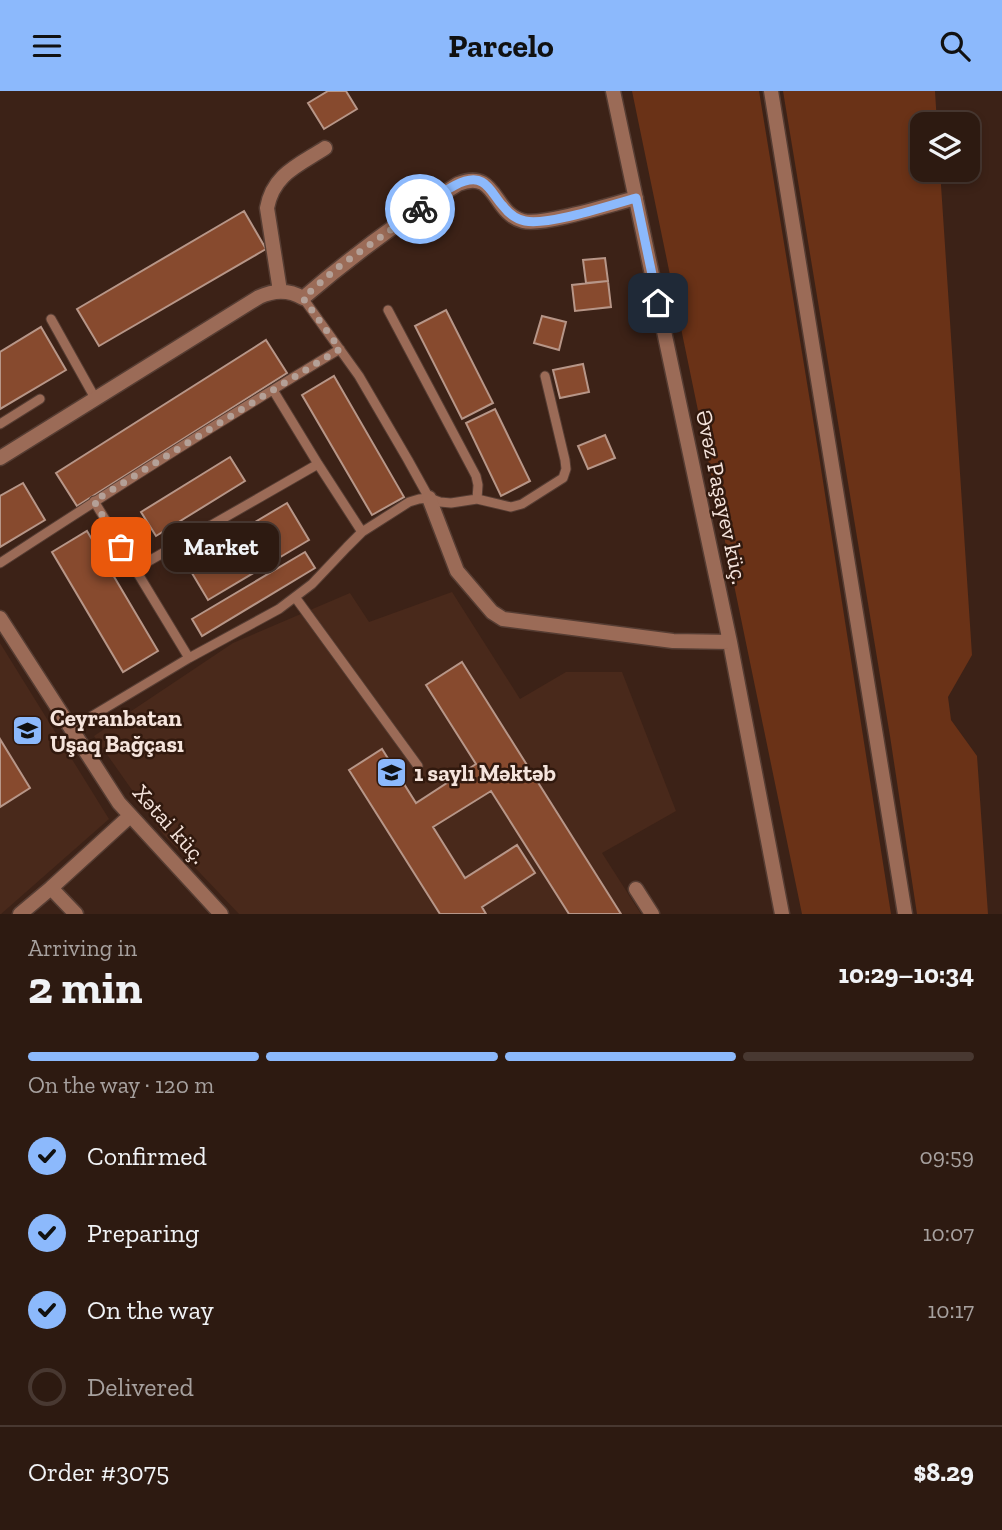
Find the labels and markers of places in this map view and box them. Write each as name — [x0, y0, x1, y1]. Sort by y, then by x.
pin — [628, 273, 688, 333]
pin — [91, 517, 151, 577]
callout: Market — [163, 523, 278, 571]
place label: Ceyranbatan Uşaq Bağçası — [50, 704, 184, 758]
school or university icon: Ceyranbatan Uşaq Bağçası — [10, 714, 44, 748]
school or university icon: 1 saylı Məktəb — [374, 756, 408, 790]
place label: 1 saylı Məktəb — [414, 759, 556, 787]

